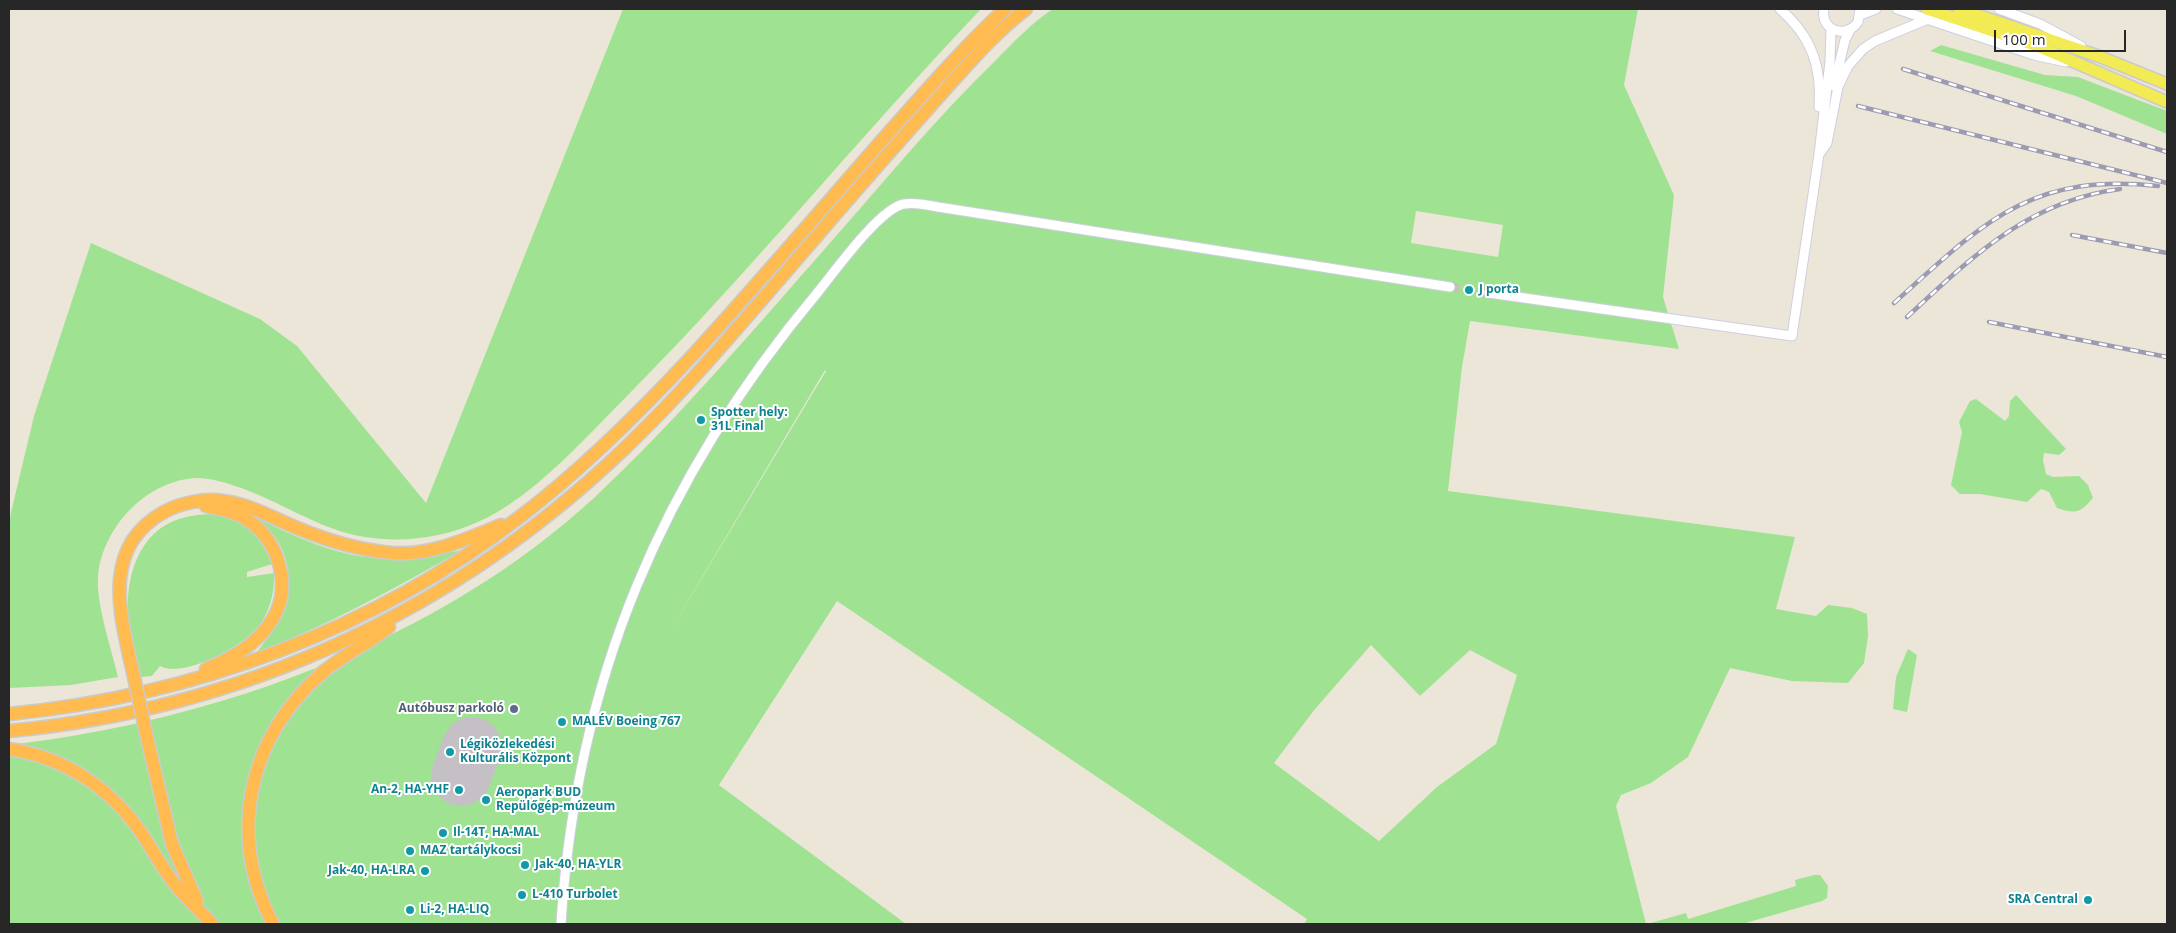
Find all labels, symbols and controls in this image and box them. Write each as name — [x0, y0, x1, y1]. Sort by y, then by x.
scale bar — [1996, 20, 2128, 52]
text: 100 m — [2002, 29, 2046, 49]
place label: J porta — [1479, 283, 1519, 297]
marker: J porta — [1463, 284, 1475, 296]
place label: Spotter hely: 31L Final — [711, 406, 788, 434]
marker: Spotter hely: 31L Final — [695, 414, 707, 426]
place label: Autóbusz parkoló — [399, 702, 504, 716]
marker: Autóbusz parkoló — [508, 703, 520, 715]
place label: MALÉV Boeing 767 — [572, 715, 681, 729]
marker: MALÉV Boeing 767 — [556, 716, 568, 728]
place label: Légiközlekedési Kulturális Központ — [460, 738, 571, 766]
marker: Légiközlekedési Kulturális Központ — [444, 746, 456, 758]
place label: An-2, HA-YHF — [371, 783, 449, 797]
marker: An-2, HA-YHF — [453, 784, 465, 796]
place label: Aeropark BUD Repülőgép-múzeum — [496, 786, 615, 814]
marker: Aeropark BUD Repülőgép-múzeum — [480, 794, 492, 806]
place label: Il-14T, HA-MAL — [453, 826, 539, 840]
marker: Il-14T, HA-MAL — [437, 827, 449, 839]
place label: MAZ tartálykocsi — [420, 844, 521, 858]
marker: MAZ tartálykocsi — [404, 845, 416, 857]
place label: Jak-40, HA-YLR — [535, 858, 621, 872]
marker: Jak-40, HA-YLR — [519, 859, 531, 871]
place label: Jak-40, HA-LRA — [328, 864, 415, 878]
marker: Jak-40, HA-LRA — [419, 865, 431, 877]
place label: L-410 Turbolet — [532, 888, 618, 902]
marker: L-410 Turbolet — [516, 889, 528, 901]
place label: SRA Central — [2008, 893, 2078, 907]
marker: SRA Central — [2082, 894, 2094, 906]
place label: Li-2, HA-LIQ — [420, 903, 489, 917]
marker: Li-2, HA-LIQ — [404, 904, 416, 916]

